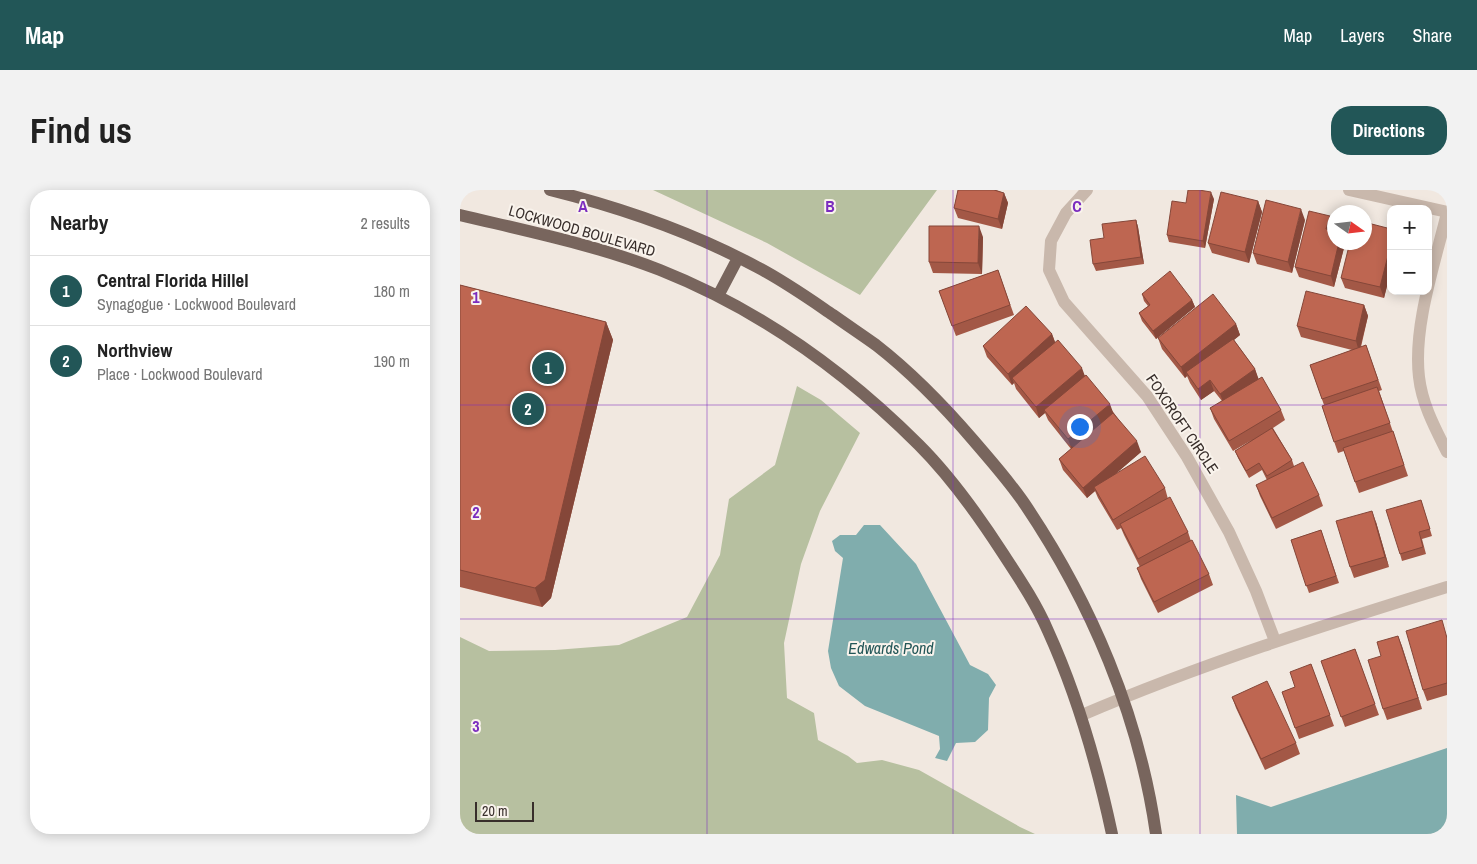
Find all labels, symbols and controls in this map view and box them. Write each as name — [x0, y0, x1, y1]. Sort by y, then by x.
text: Map — [25, 19, 64, 51]
text: Map — [1284, 23, 1312, 48]
text: Layers — [1340, 23, 1385, 48]
text: Share — [1413, 23, 1452, 48]
button: Directions — [1331, 106, 1447, 155]
text: Find us — [30, 107, 132, 154]
text: B — [825, 195, 835, 217]
text: C — [1072, 195, 1082, 217]
street label: LOCKWOOD BOULEVARD — [507, 201, 657, 261]
north arrow — [1327, 205, 1372, 250]
map controls — [1387, 205, 1432, 295]
button: + — [1387, 205, 1432, 250]
text: Nearby — [50, 208, 108, 237]
text: 2 results — [360, 212, 410, 234]
button: − — [1387, 250, 1432, 295]
text: Central Florida Hillel — [97, 267, 249, 293]
text: 1 — [62, 280, 70, 302]
text: 180 m — [374, 280, 410, 302]
text: 1 — [472, 286, 480, 308]
text: Synagogue · Lockwood Boulevard — [97, 293, 296, 315]
text: Northview — [97, 337, 172, 363]
pin: 1 — [532, 349, 564, 387]
text: 2 — [62, 350, 70, 372]
text: 190 m — [374, 350, 410, 372]
text: Place · Lockwood Boulevard — [97, 363, 263, 385]
street label: FOXCROFT CIRCLE — [1141, 370, 1224, 478]
pin: 2 — [512, 390, 544, 428]
your location — [1067, 414, 1093, 440]
text: 2 — [472, 501, 480, 523]
water label: Edwards Pond — [848, 637, 934, 659]
text: 3 — [472, 715, 480, 737]
scale bar — [475, 799, 534, 822]
text: 20 m — [482, 802, 508, 820]

